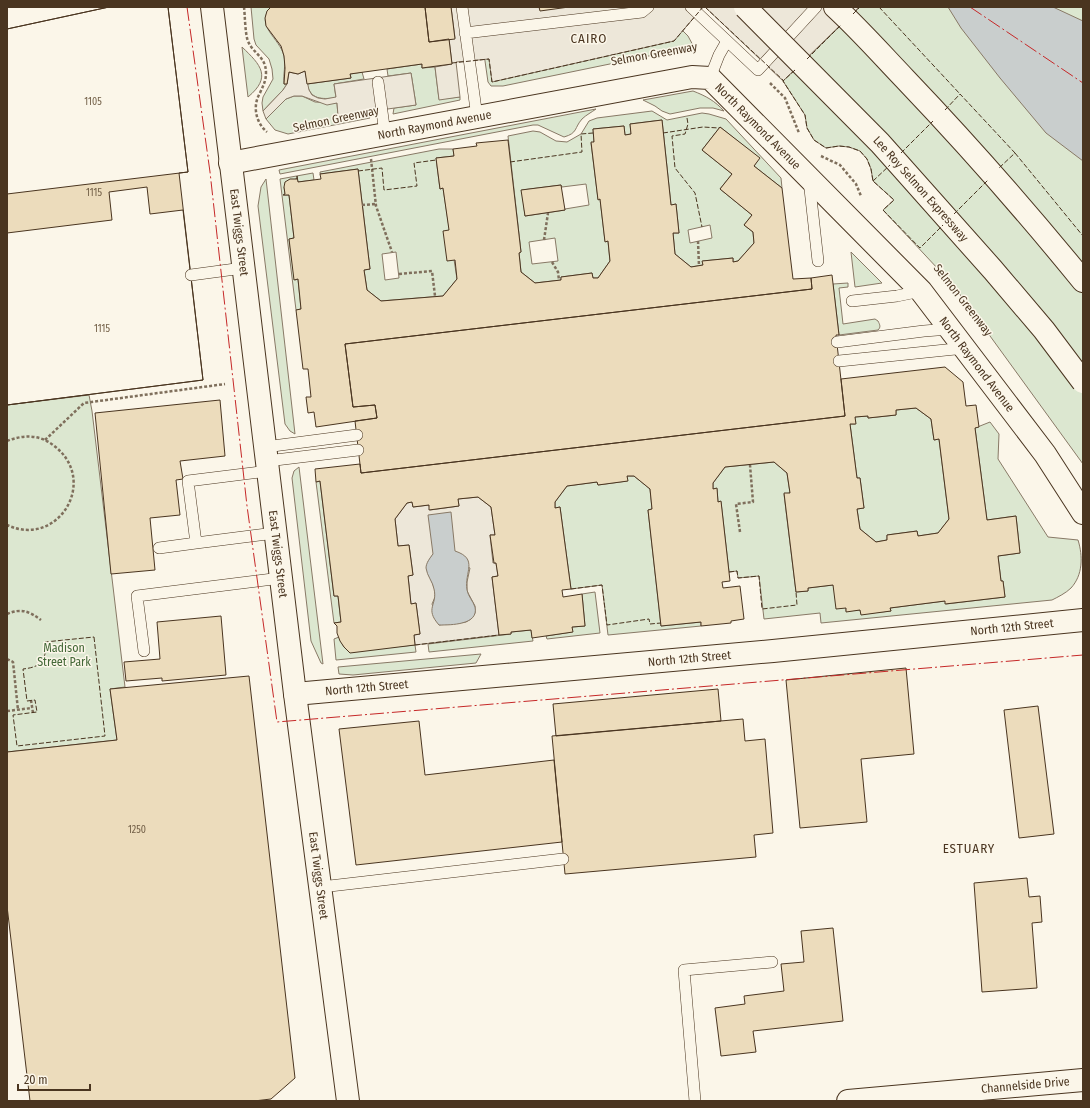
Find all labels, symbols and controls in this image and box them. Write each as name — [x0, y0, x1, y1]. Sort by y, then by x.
district label: CAIRO — [571, 31, 607, 46]
street label: Selmon Greenway — [610, 39, 699, 68]
street label: North Raymond Avenue — [712, 80, 804, 172]
house number: 1105 — [84, 96, 102, 108]
street label: Selmon Greenway — [292, 103, 381, 135]
street label: North Raymond Avenue — [376, 107, 493, 142]
street label: Lee Roy Selmon Expressway — [870, 133, 972, 245]
house number: 1115 — [86, 187, 102, 199]
street label: East Twiggs Street — [227, 188, 251, 277]
street label: Selmon Greenway — [931, 261, 996, 339]
street label: North Raymond Avenue — [936, 314, 1017, 415]
house number: 1115 — [94, 323, 110, 335]
street label: East Twiggs Street — [266, 510, 290, 599]
street label: North 12th Street — [970, 616, 1054, 638]
park label: Madison Street Park — [37, 641, 91, 669]
street label: North 12th Street — [647, 648, 732, 669]
street label: North 12th Street — [324, 677, 409, 698]
house number: 1250 — [128, 824, 146, 836]
street label: East Twiggs Street — [306, 831, 331, 920]
district label: ESTUARY — [943, 841, 995, 856]
scale bar — [18, 1066, 90, 1092]
text: 20 m — [24, 1073, 48, 1087]
street label: Channelside Drive — [980, 1074, 1070, 1096]

